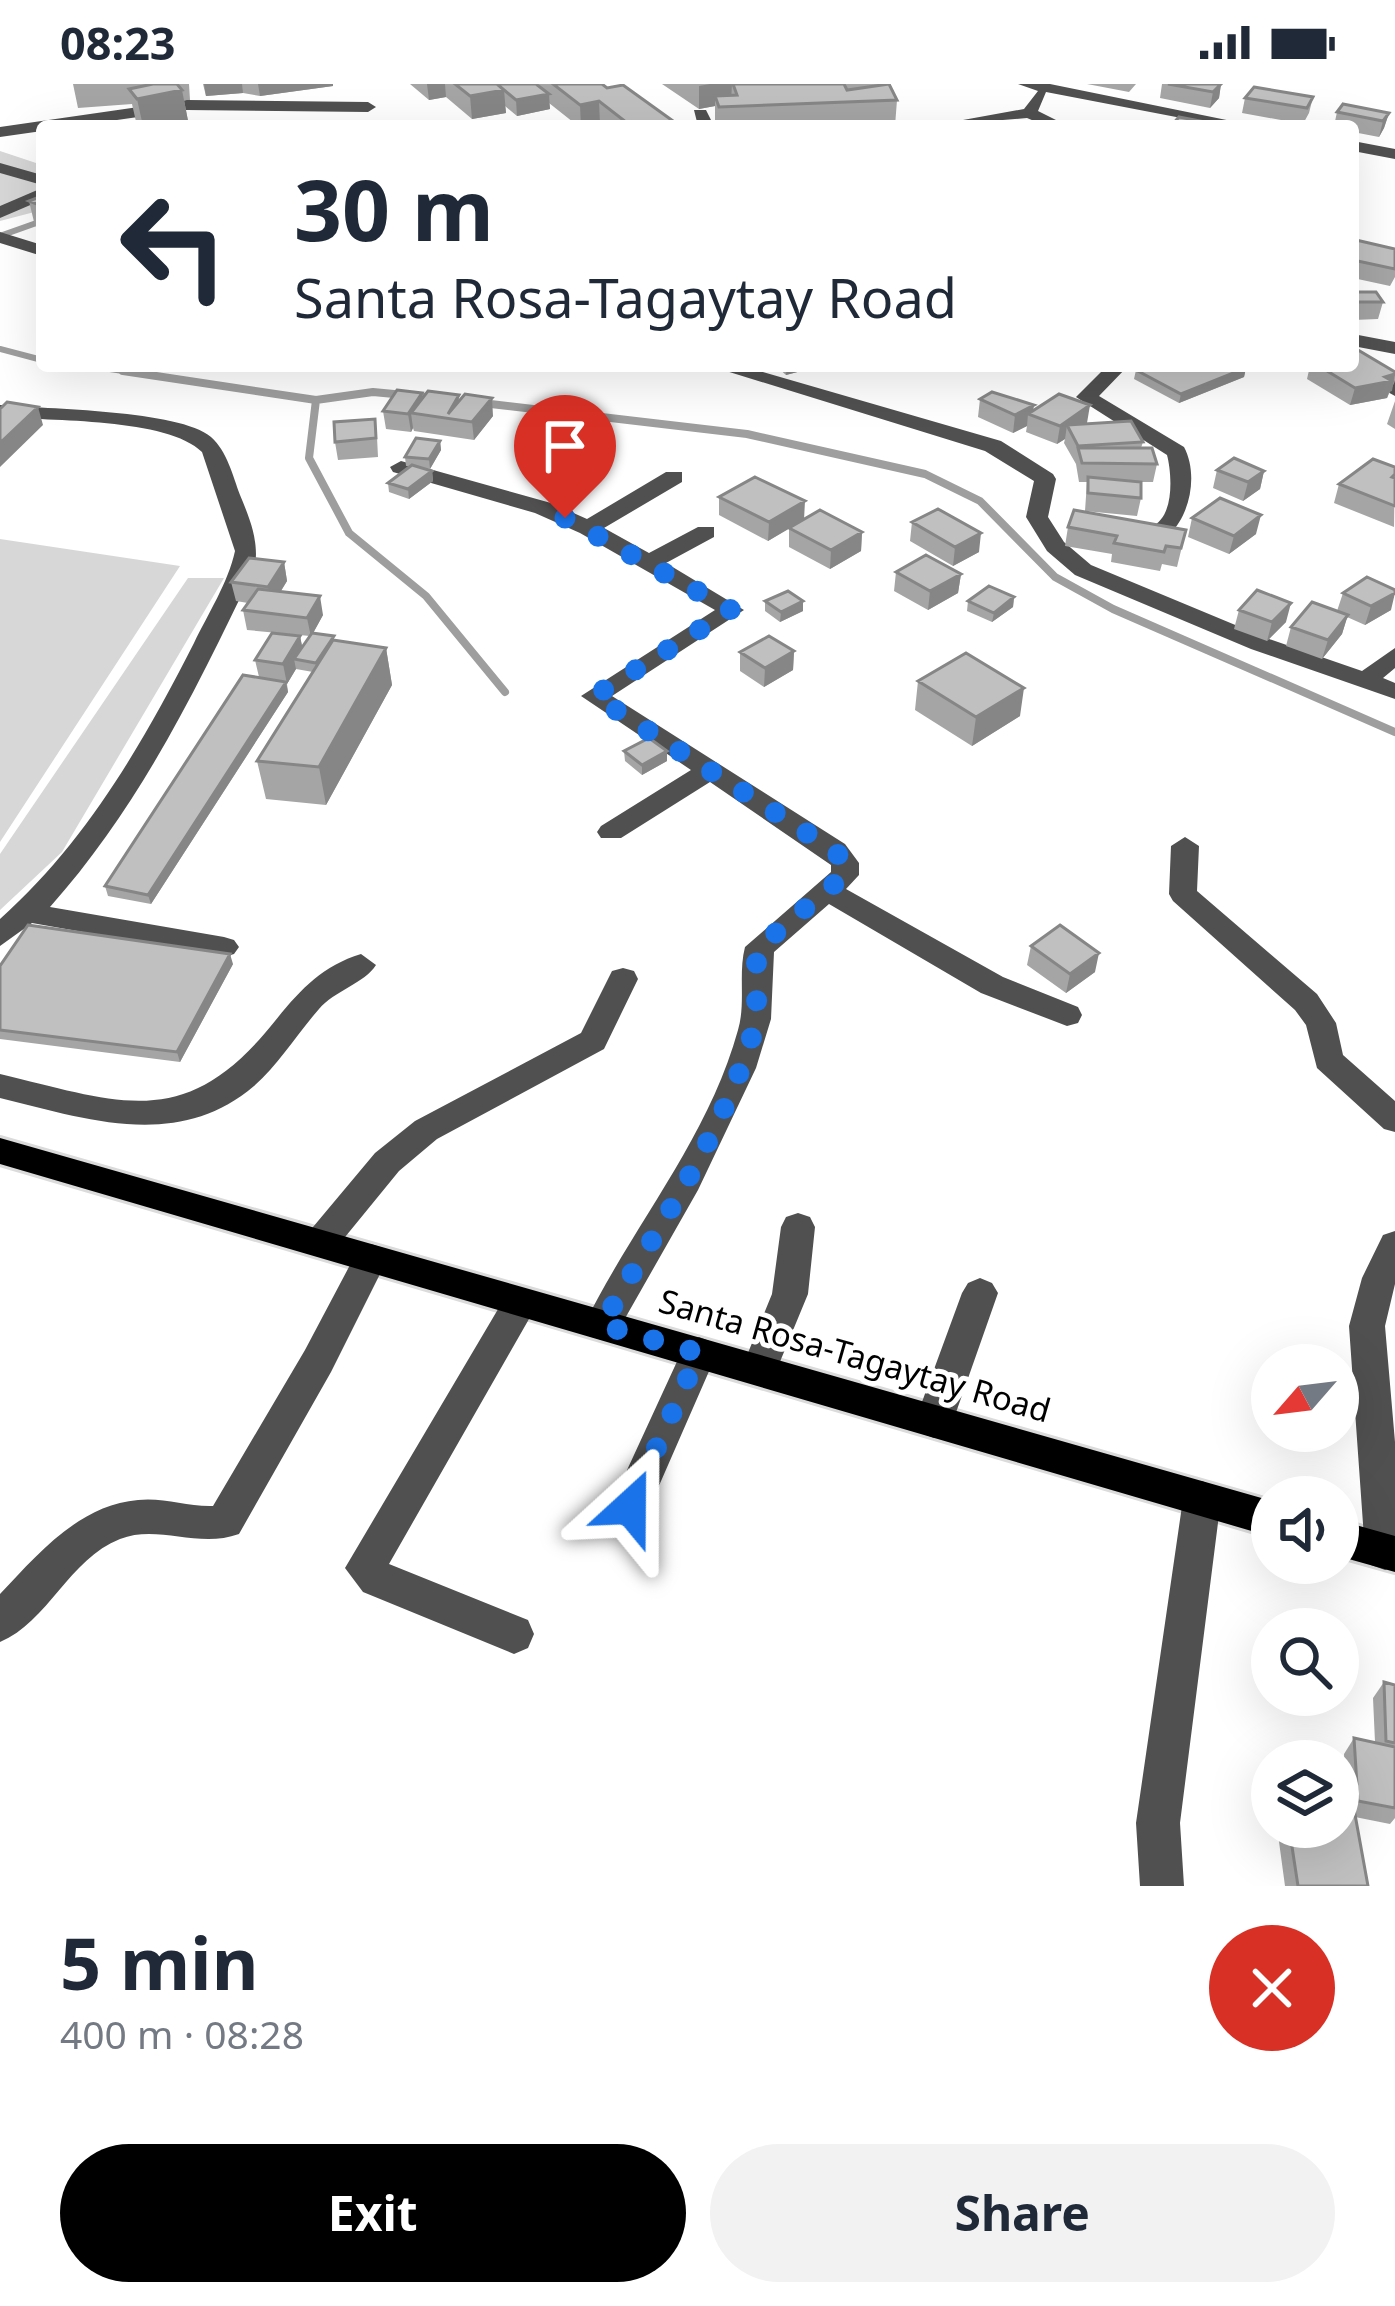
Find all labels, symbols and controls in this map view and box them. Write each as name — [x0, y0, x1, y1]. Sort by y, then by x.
text: 08:23 — [60, 12, 176, 73]
text: 30 m — [294, 151, 494, 266]
icon: left — [96, 168, 252, 324]
text: Santa Rosa-Tagaytay Road — [294, 260, 957, 334]
pin — [514, 395, 616, 518]
icon: arrive — [532, 413, 598, 479]
street label: Santa Rosa-Tagaytay Road — [654, 1278, 1056, 1432]
north arrow — [1251, 1344, 1359, 1452]
map controls — [1251, 1344, 1359, 1848]
position arrow — [567, 1444, 693, 1570]
button: sound — [1251, 1476, 1359, 1584]
button: search — [1251, 1608, 1359, 1716]
button: layers — [1251, 1740, 1359, 1848]
text: 5 min — [60, 1913, 258, 2011]
button: close — [1209, 1925, 1335, 2051]
text: 400 m · 08:28 — [60, 2007, 304, 2060]
button: Exit — [60, 2144, 686, 2282]
button: Share — [710, 2144, 1335, 2282]

